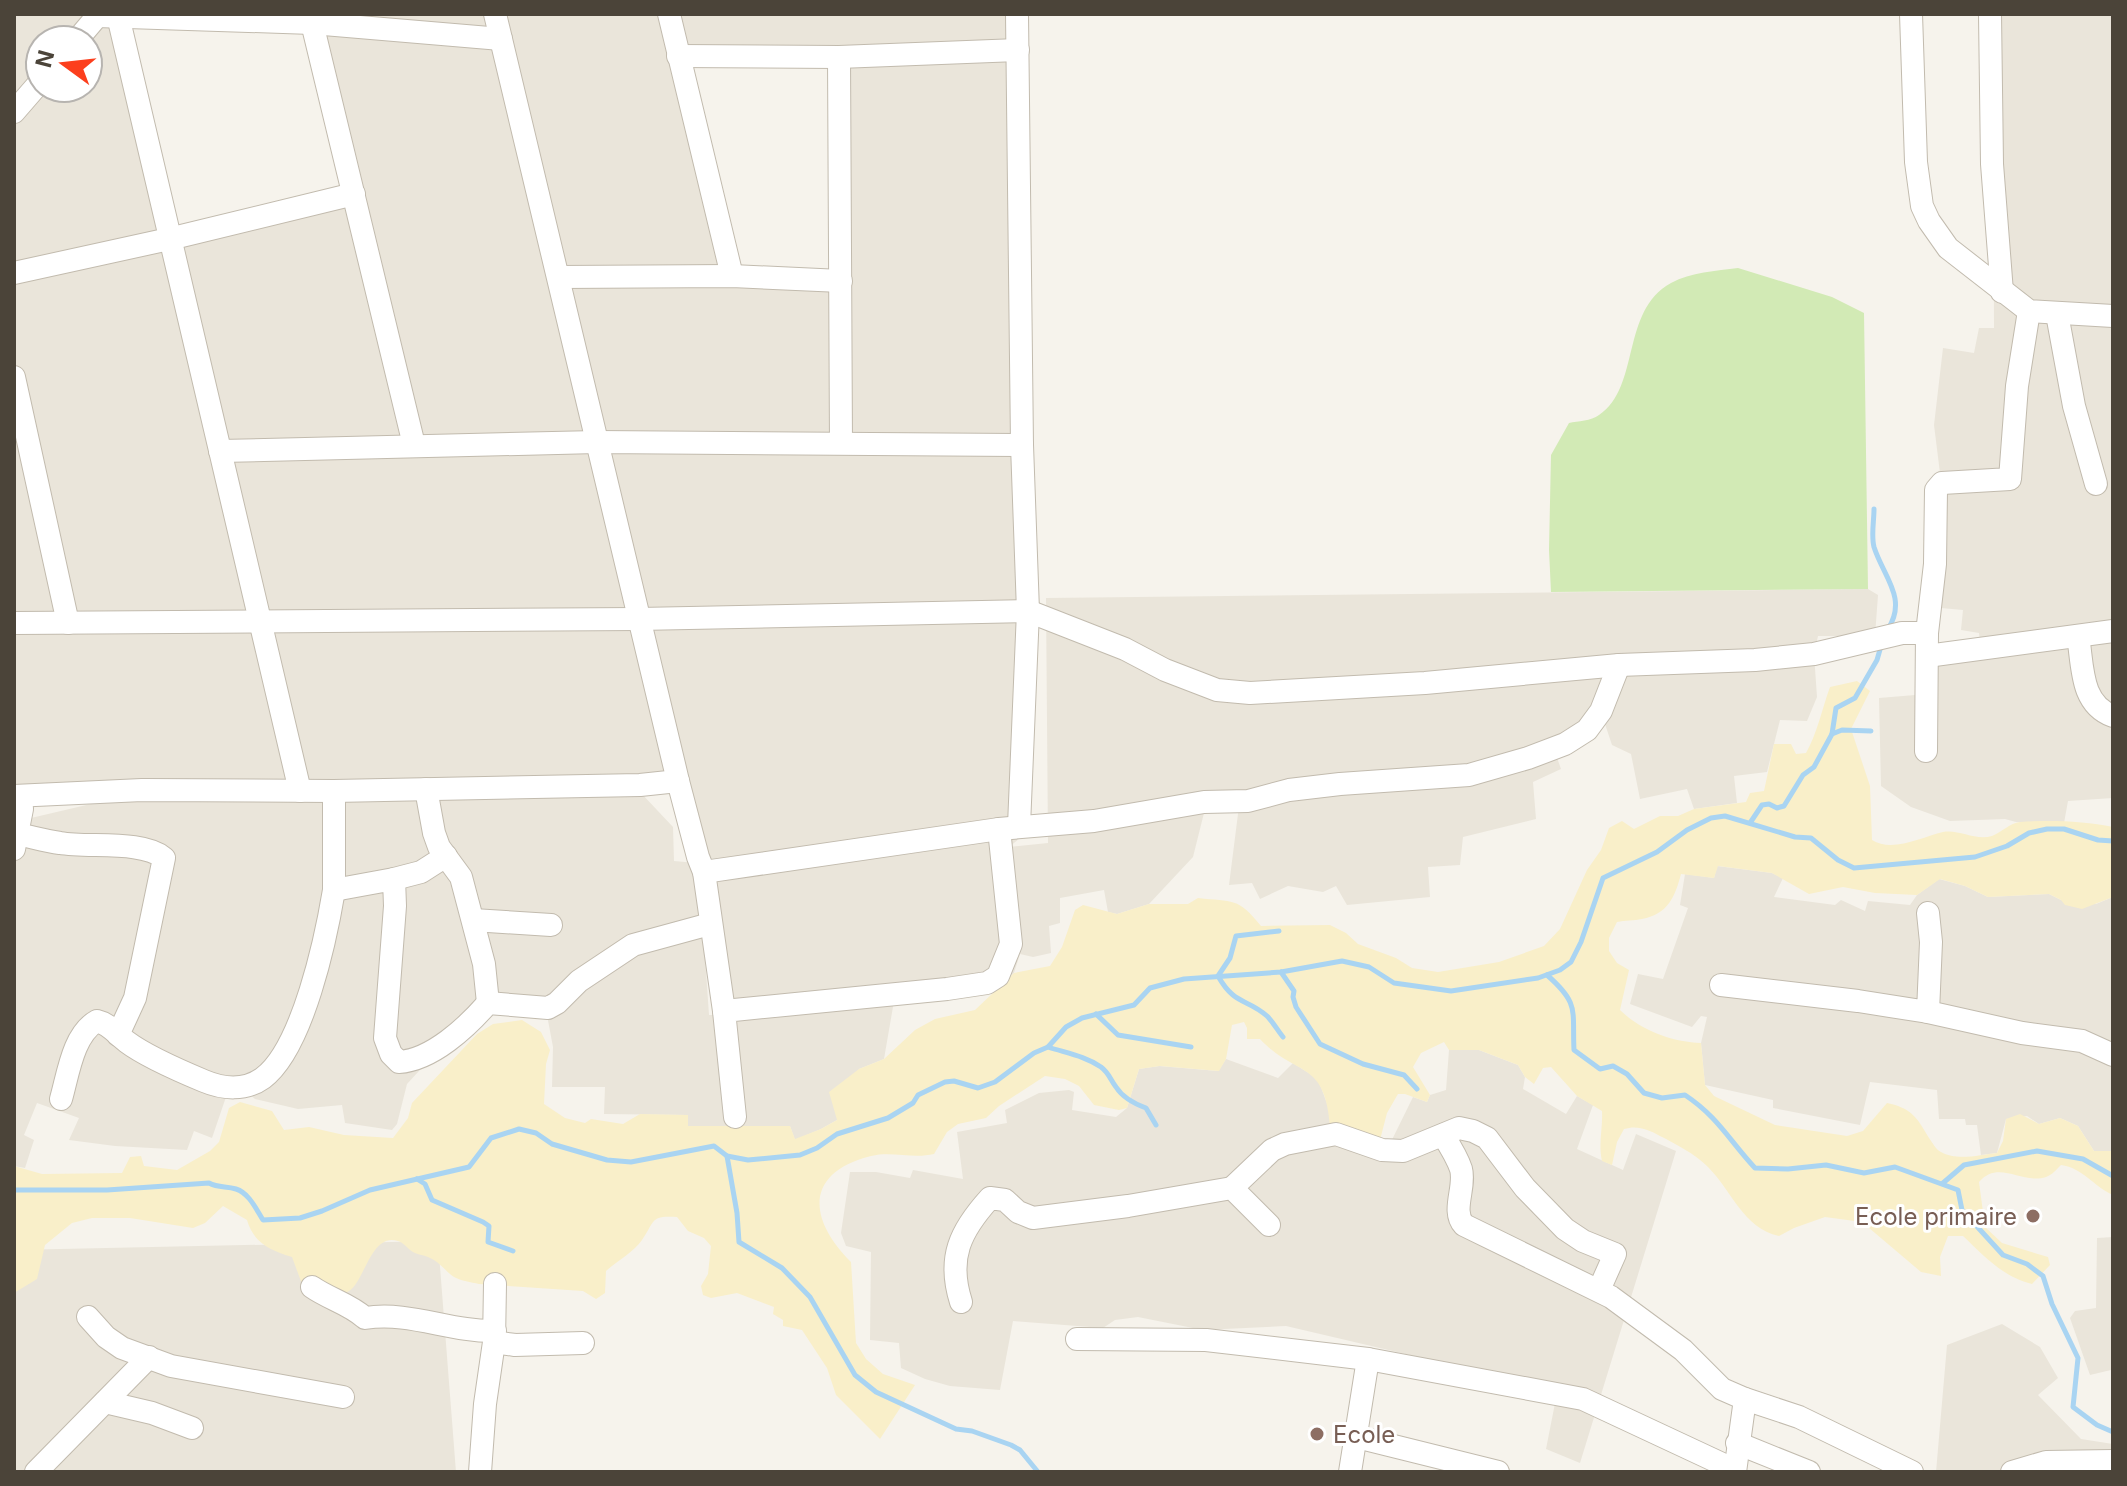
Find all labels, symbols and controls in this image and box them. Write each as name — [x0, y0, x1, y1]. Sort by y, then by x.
north arrow — [24, 24, 104, 104]
text: N — [30, 47, 59, 70]
place label: Ecole primaire — [1855, 1202, 2017, 1231]
marker: Ecole primaire — [2024, 1207, 2042, 1225]
place label: Ecole — [1333, 1420, 1395, 1449]
marker: Ecole — [1308, 1425, 1326, 1443]

